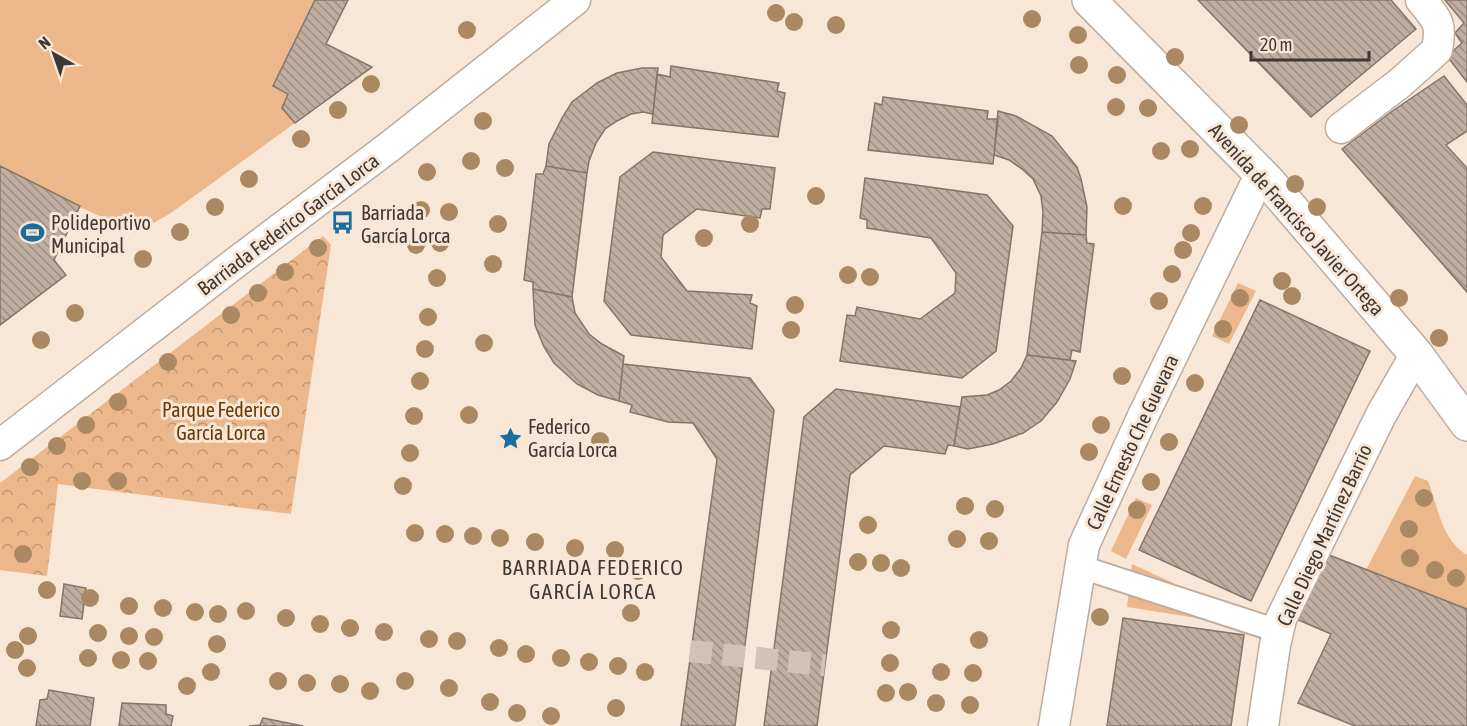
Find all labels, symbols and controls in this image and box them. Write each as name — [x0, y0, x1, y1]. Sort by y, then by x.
north arrow — [24, 24, 84, 84]
scale bar — [1251, 24, 1370, 62]
text: N — [35, 33, 54, 52]
text: 20 m — [1260, 34, 1292, 55]
street label: Avenida de Francisco Javier Ortega — [1205, 118, 1389, 320]
street label: Barriada Federico García Lorca — [193, 148, 383, 300]
place label: Barriada García Lorca — [361, 201, 451, 247]
bus stop icon: Barriada García Lorca — [330, 210, 356, 236]
place label: Polideportivo Municipal — [51, 211, 151, 257]
sports icon: Polideportivo Municipal — [20, 220, 46, 246]
street label: Calle Ernesto Che Guevara — [1081, 351, 1183, 533]
park label: Parque Federico García Lorca — [162, 398, 280, 444]
place label: Federico García Lorca — [528, 415, 618, 461]
place icon: Federico García Lorca — [497, 425, 523, 451]
street label: Calle Diego Martínez Barrio — [1272, 441, 1376, 629]
district label: BARRIADA FEDERICO GARCÍA LORCA — [502, 555, 684, 603]

